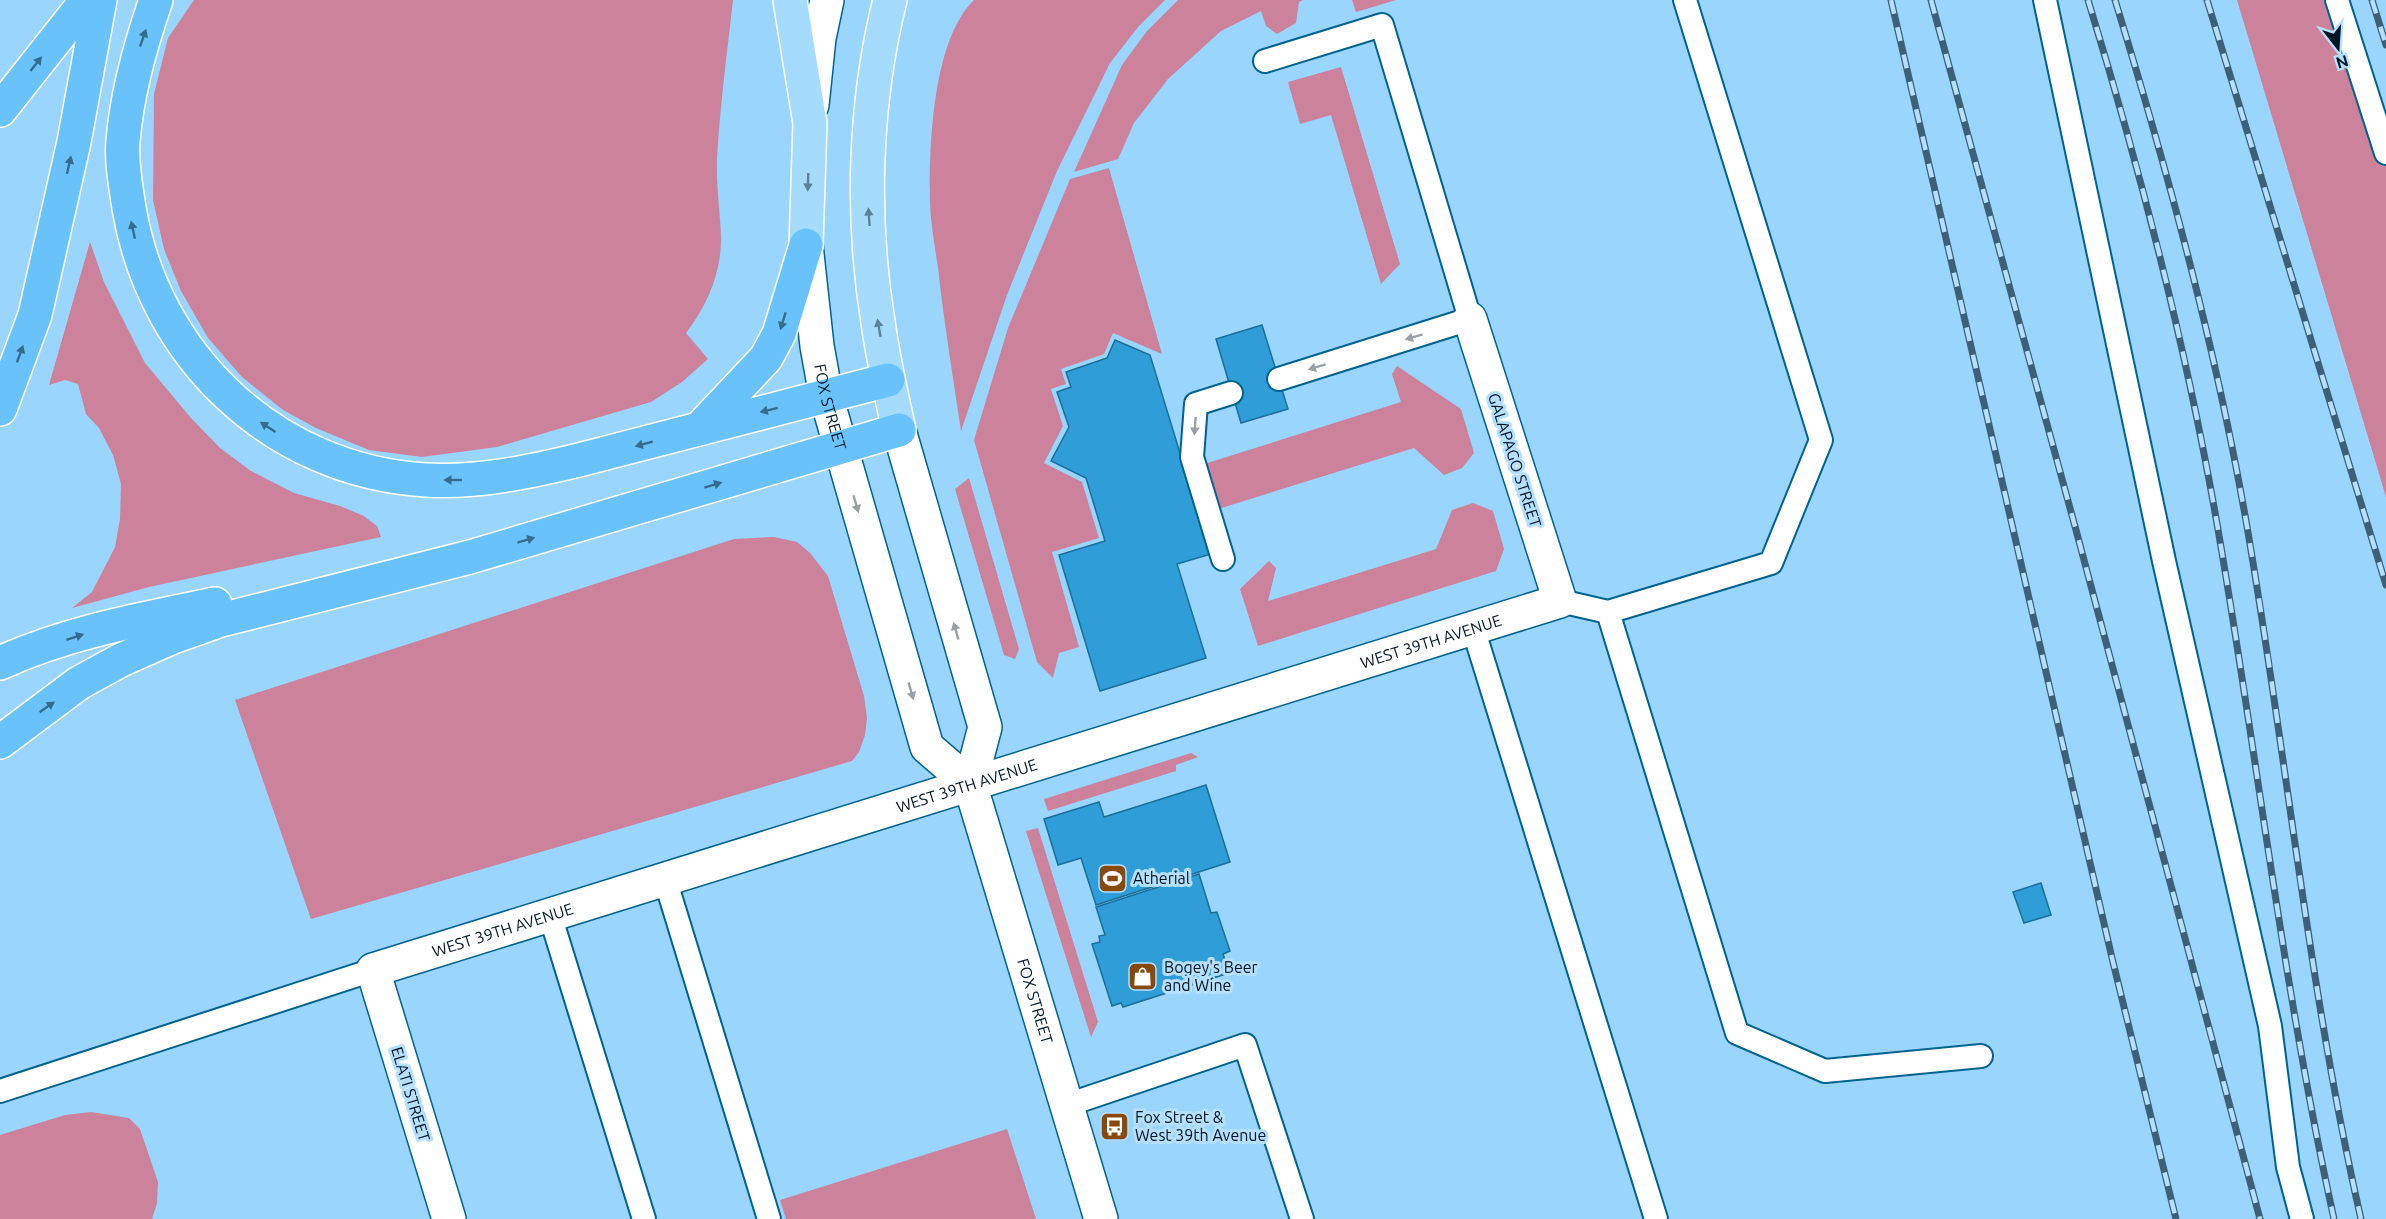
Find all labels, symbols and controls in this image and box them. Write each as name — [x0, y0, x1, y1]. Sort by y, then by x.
north arrow — [2308, 18, 2368, 78]
one-way arrow — [139, 29, 149, 47]
text: N — [2334, 52, 2351, 73]
one-way arrow — [29, 56, 42, 72]
one-way arrow — [65, 156, 74, 175]
one-way arrow — [804, 172, 813, 191]
one-way arrow — [864, 208, 874, 227]
one-way arrow — [128, 220, 137, 239]
one-way arrow — [778, 312, 787, 330]
one-way arrow — [874, 318, 883, 337]
one-way arrow — [1405, 333, 1423, 342]
one-way arrow — [16, 345, 26, 363]
street label: FOX STREET — [811, 362, 850, 452]
one-way arrow — [1308, 363, 1326, 372]
street label: GALAPAGO STREET — [1485, 391, 1545, 529]
one-way arrow — [760, 406, 779, 416]
one-way arrow — [1190, 416, 1199, 435]
one-way arrow — [260, 421, 277, 432]
one-way arrow — [635, 440, 653, 449]
one-way arrow — [443, 475, 462, 485]
one-way arrow — [704, 480, 722, 489]
one-way arrow — [852, 495, 861, 513]
one-way arrow — [517, 535, 535, 544]
street label: WEST 39TH AVENUE — [1358, 611, 1503, 672]
one-way arrow — [951, 621, 960, 639]
one-way arrow — [66, 631, 84, 641]
one-way arrow — [907, 682, 916, 700]
one-way arrow — [39, 701, 54, 713]
street label: WEST 39TH AVENUE — [894, 755, 1039, 816]
sports icon: Atherial — [1096, 862, 1128, 894]
place label: Atherial — [1133, 869, 1190, 887]
street label: WEST 39TH AVENUE — [430, 899, 575, 960]
street label: FOX STREET — [1014, 956, 1057, 1046]
place label: Bogey's Beer and Wine — [1164, 958, 1258, 994]
shop icon: Bogey's Beer and Wine — [1127, 960, 1159, 992]
street label: ELATI STREET — [388, 1045, 434, 1144]
place label: Fox Street & West 39th Avenue — [1135, 1108, 1266, 1144]
bus stop icon: Fox Street & West 39th Avenue — [1098, 1110, 1130, 1142]

